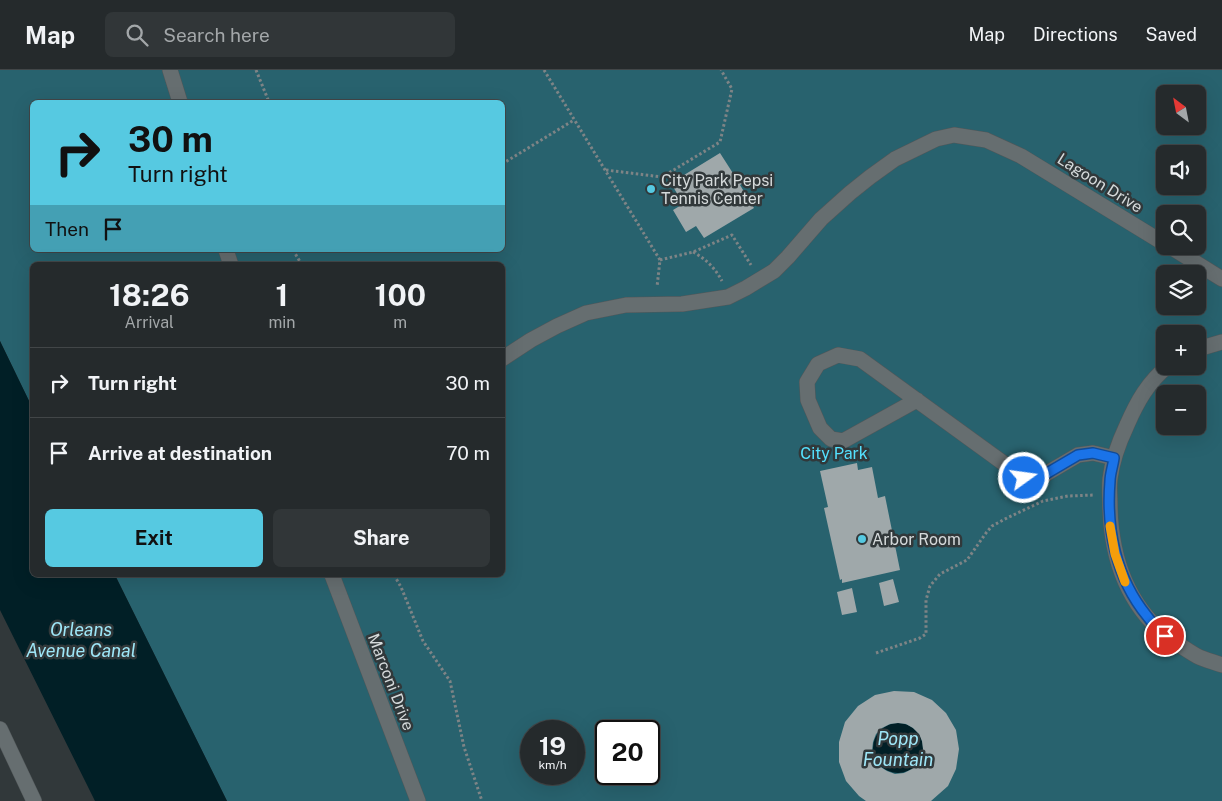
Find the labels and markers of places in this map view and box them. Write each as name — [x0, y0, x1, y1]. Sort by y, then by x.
place label: City Park Pepsi Tennis Center — [661, 171, 773, 208]
marker: City Park Pepsi Tennis Center — [645, 183, 657, 195]
place label: Arbor Room — [872, 530, 961, 549]
marker: Arbor Room — [856, 533, 868, 545]
pin — [1144, 615, 1186, 657]

